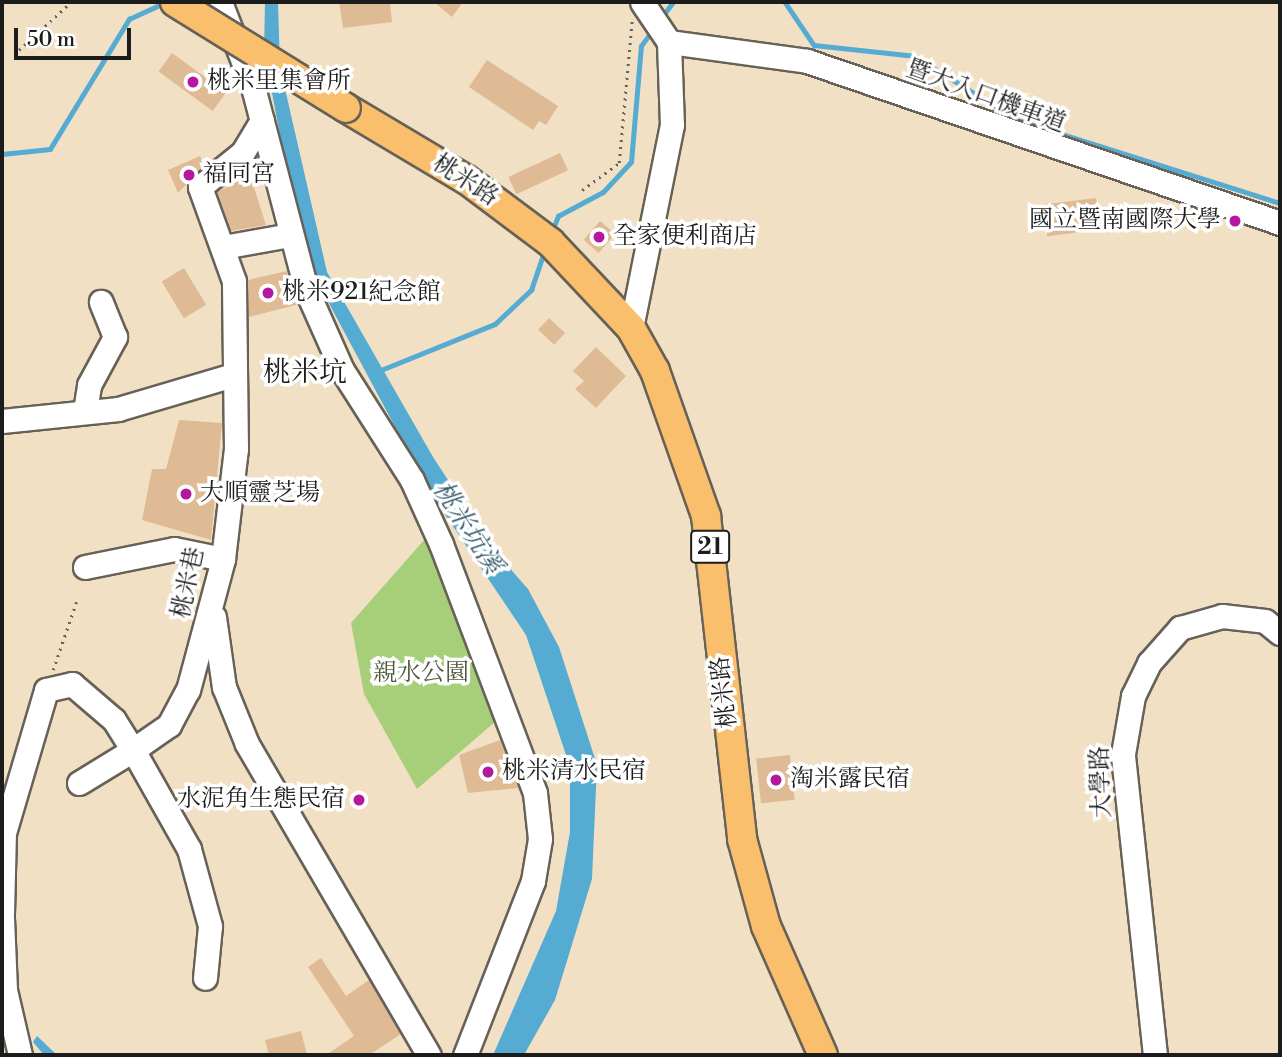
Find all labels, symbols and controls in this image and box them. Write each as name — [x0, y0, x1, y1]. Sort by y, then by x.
scale bar — [18, 14, 135, 58]
text: 50 m — [27, 27, 75, 53]
street label: 暨大入口機車道 — [902, 55, 1070, 139]
place label: 桃米里集會所 — [207, 68, 351, 96]
marker: 桃米里集會所 — [185, 74, 201, 90]
street label: 桃米路 — [427, 149, 503, 213]
place label: 福同宮 — [203, 161, 275, 189]
marker: 福同宮 — [181, 167, 197, 183]
place label: 國立暨南國際大學 — [1029, 207, 1221, 235]
marker: 國立暨南國際大學 — [1227, 213, 1243, 229]
place label: 全家便利商店 — [613, 223, 757, 251]
marker: 全家便利商店 — [591, 229, 607, 245]
place label: 桃米921紀念館 — [282, 279, 441, 307]
marker: 桃米921紀念館 — [260, 285, 276, 301]
district label: 桃米坑 — [263, 356, 347, 390]
water label: 桃米坑溪 — [426, 476, 508, 580]
place label: 大順靈芝場 — [200, 480, 320, 508]
marker: 大順靈芝場 — [178, 486, 194, 502]
road number: 21 — [689, 527, 731, 566]
street label: 桃米巷 — [167, 545, 211, 621]
street label: 桃米路 — [706, 655, 744, 729]
park label: 親水公園 — [373, 660, 469, 688]
street label: 大學路 — [1086, 746, 1118, 818]
place label: 桃米清水民宿 — [502, 758, 646, 786]
marker: 桃米清水民宿 — [480, 764, 496, 780]
place label: 淘米露民宿 — [790, 766, 910, 794]
marker: 淘米露民宿 — [768, 772, 784, 788]
place label: 水泥角生態民宿 — [177, 786, 345, 814]
marker: 水泥角生態民宿 — [351, 792, 367, 808]

